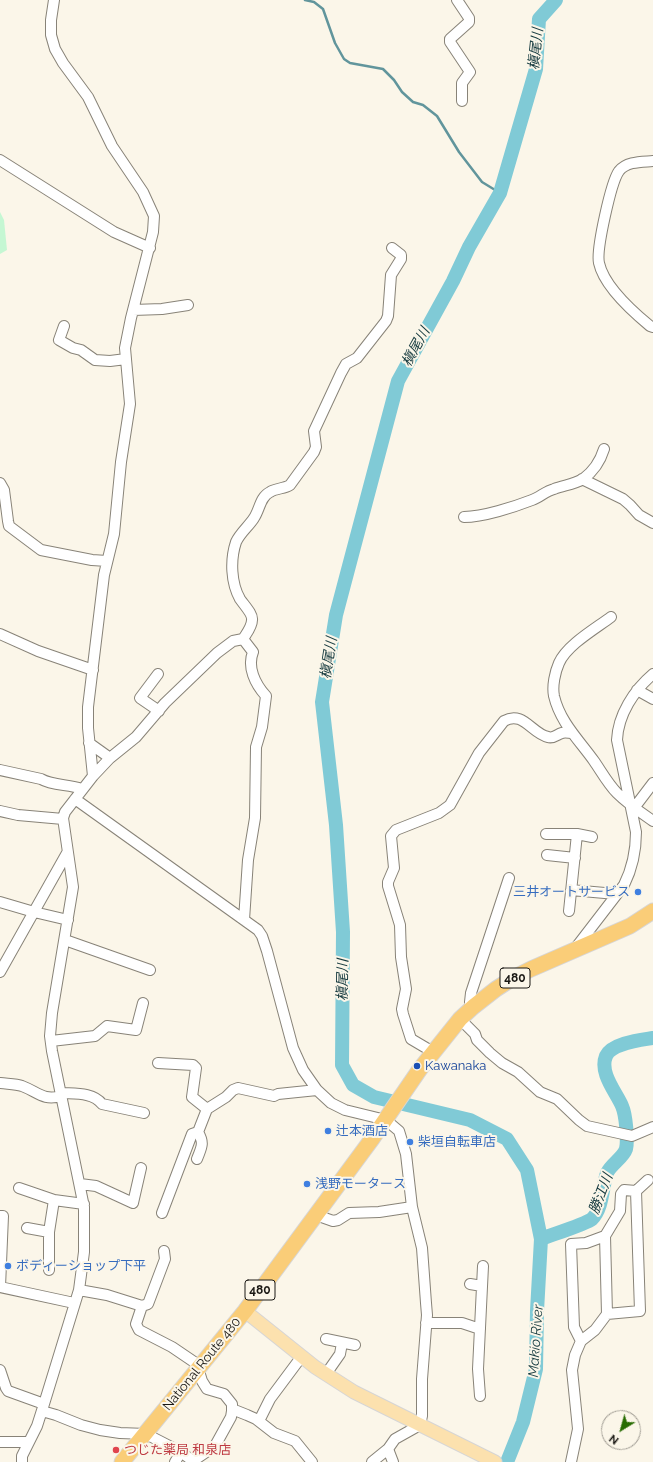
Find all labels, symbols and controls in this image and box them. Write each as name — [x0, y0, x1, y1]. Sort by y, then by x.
water label: 槇尾川 — [525, 27, 547, 71]
water label: 槇尾川 — [398, 325, 434, 369]
water label: 槇尾川 — [317, 636, 341, 680]
place label: 三井オートサービス — [513, 884, 630, 900]
marker: 三井オートサービス — [633, 887, 643, 897]
water label: 槇尾川 — [334, 959, 352, 1001]
road number: 480 — [500, 968, 530, 988]
place label: Kawanaka — [425, 1058, 486, 1074]
marker: Kawanaka — [412, 1061, 422, 1071]
place label: 辻本酒店 — [336, 1123, 388, 1139]
marker: 辻本酒店 — [323, 1126, 333, 1136]
place label: 柴垣自転車店 — [418, 1134, 496, 1150]
marker: 柴垣自転車店 — [405, 1137, 415, 1147]
water label: 勝江川 — [586, 1171, 616, 1217]
place label: 浅野モータース — [315, 1176, 406, 1192]
marker: 浅野モータース — [302, 1179, 312, 1189]
place label: ボディーショップ下平 — [16, 1258, 146, 1274]
marker: ボディーショップ下平 — [3, 1261, 13, 1271]
road number: 480 — [245, 1280, 275, 1300]
water label: Makio River — [525, 1304, 547, 1378]
street label: National Route 480 — [160, 1314, 244, 1414]
north arrow — [601, 1410, 641, 1450]
text: N — [607, 1431, 621, 1447]
place label: つじた薬局 和泉店 — [124, 1442, 231, 1458]
marker: つじた薬局 和泉店 — [111, 1445, 121, 1455]

